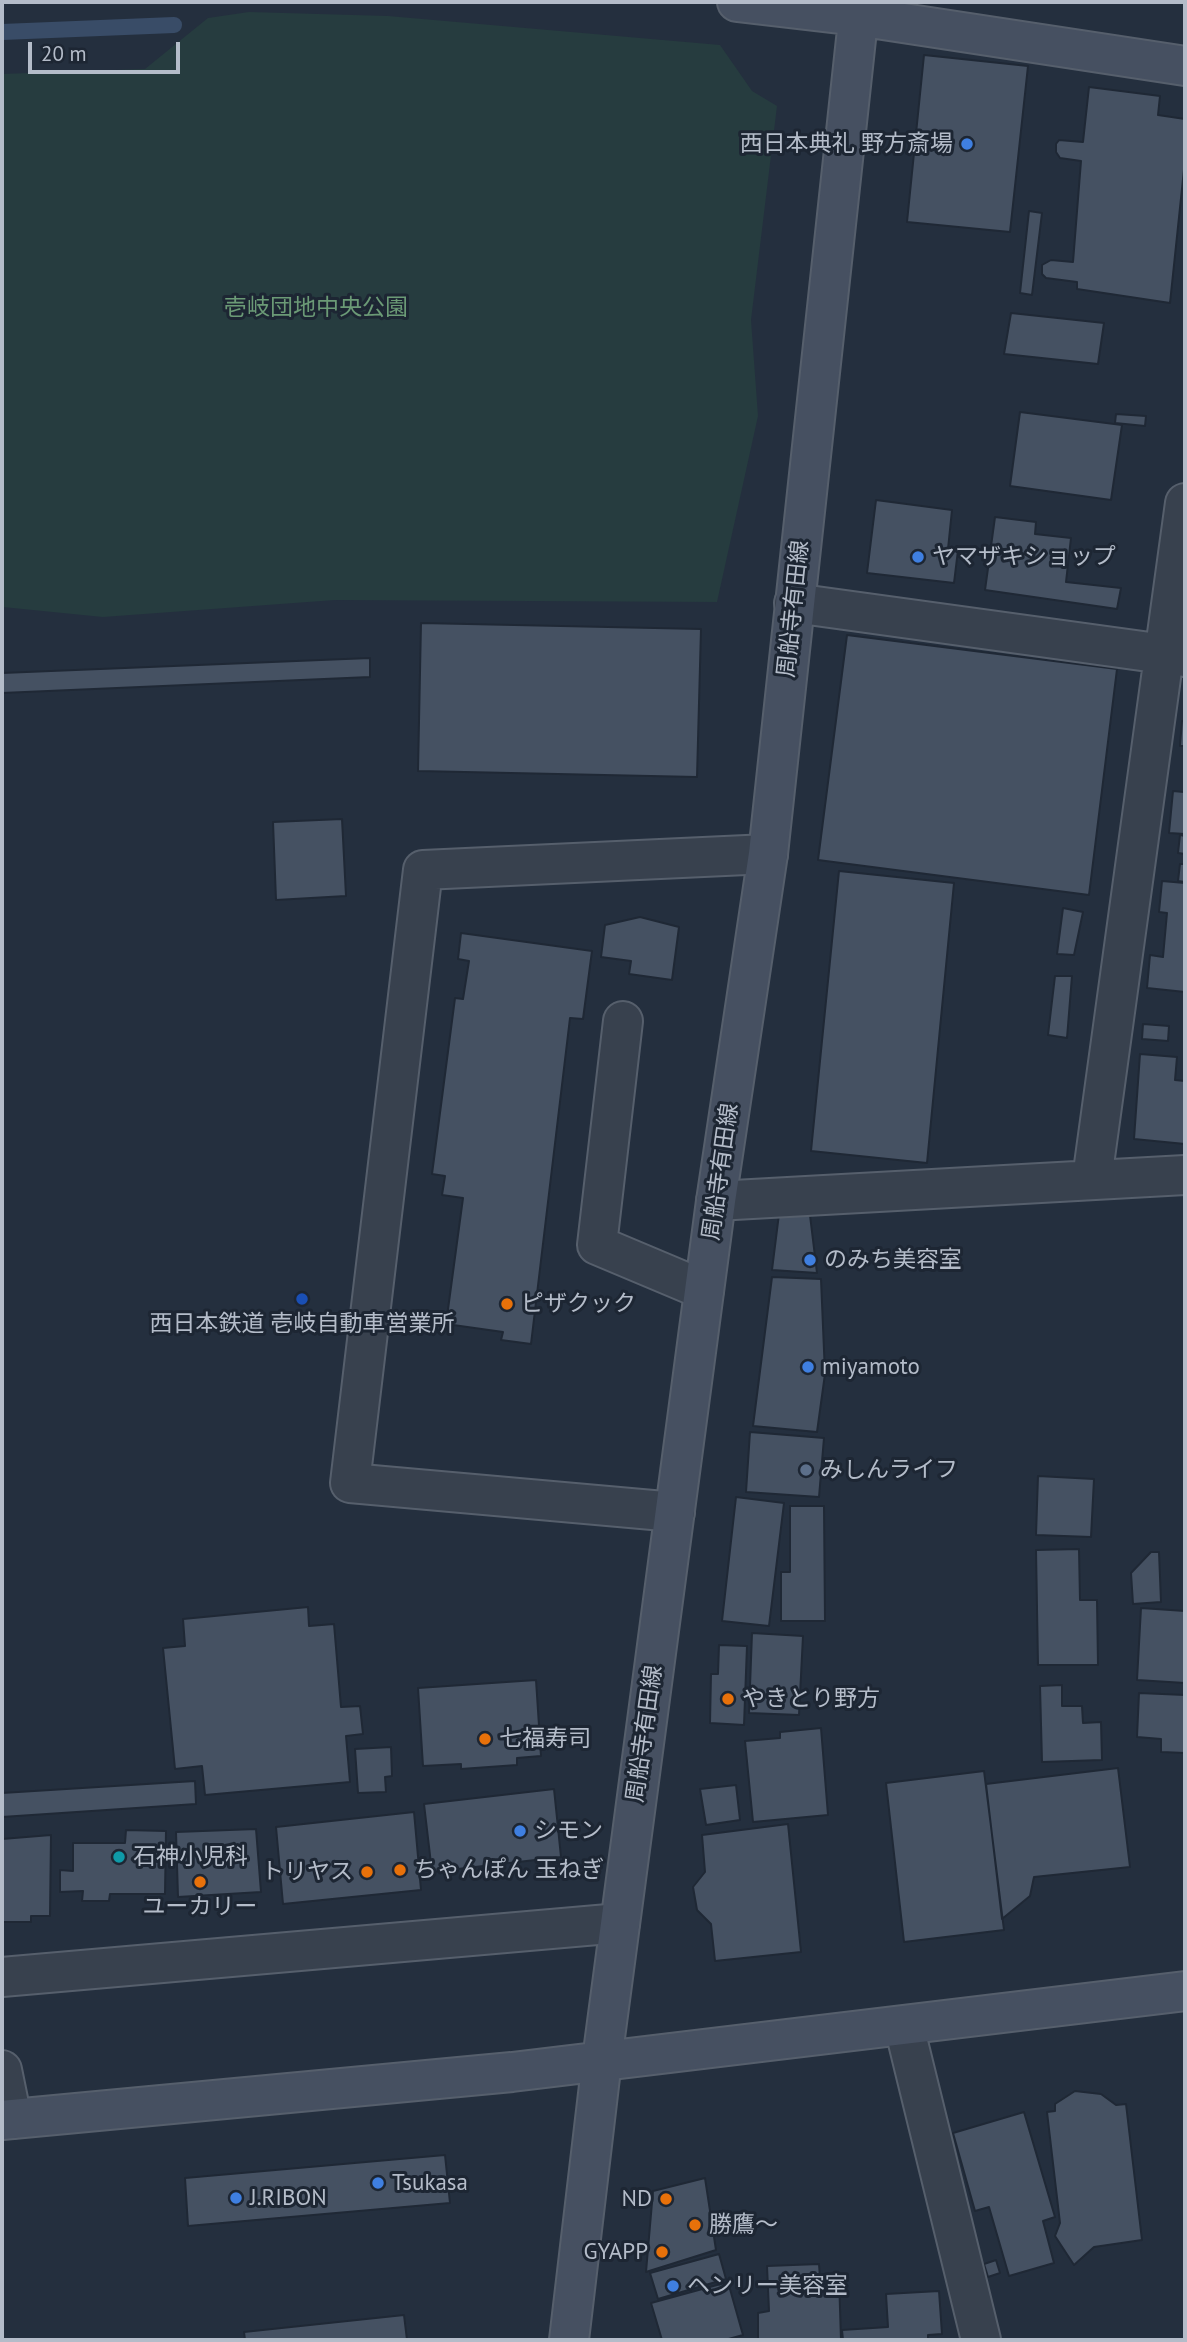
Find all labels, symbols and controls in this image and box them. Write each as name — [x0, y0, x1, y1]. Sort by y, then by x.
scale bar — [32, 28, 184, 72]
text: 20 m — [41, 40, 87, 67]
place label: 西日本典礼 野方斎場 — [740, 130, 953, 158]
marker: 西日本典礼 野方斎場 — [959, 136, 975, 152]
park label: 壱岐団地中央公園 — [224, 294, 408, 322]
street label: 周船寺有田線 — [773, 539, 815, 679]
place label: ヤマザキショップ — [932, 543, 1116, 571]
marker: ヤマザキショップ — [910, 549, 926, 565]
street label: 周船寺有田線 — [698, 1102, 744, 1242]
place label: のみち美容室 — [824, 1246, 962, 1274]
marker: のみち美容室 — [802, 1252, 818, 1268]
place label: ピザクック — [521, 1290, 636, 1318]
marker: 西日本鉄道 壱岐自動車営業所 — [294, 1291, 310, 1307]
marker: ピザクック — [499, 1296, 515, 1312]
place label: 西日本鉄道 壱岐自動車営業所 — [149, 1310, 455, 1338]
place label: miyamoto — [822, 1353, 920, 1381]
marker: miyamoto — [800, 1359, 816, 1375]
place label: みしんライフ — [820, 1456, 958, 1484]
marker: みしんライフ — [798, 1462, 814, 1478]
street label: 周船寺有田線 — [622, 1664, 668, 1804]
place label: やきとり野方 — [742, 1685, 880, 1713]
marker: やきとり野方 — [720, 1691, 736, 1707]
place label: 七福寿司 — [499, 1725, 591, 1753]
marker: 七福寿司 — [477, 1731, 493, 1747]
place label: シモン — [534, 1817, 603, 1845]
marker: シモン — [512, 1823, 528, 1839]
place label: 石神小児科 — [133, 1843, 248, 1871]
marker: 石神小児科 — [111, 1849, 127, 1865]
place label: ちゃんぽん 玉ねぎ — [414, 1856, 604, 1884]
place label: トリヤス — [261, 1858, 353, 1886]
marker: ちゃんぽん 玉ねぎ — [392, 1862, 408, 1878]
marker: トリヤス — [359, 1864, 375, 1880]
marker: ユーカリー — [192, 1874, 208, 1890]
place label: ユーカリー — [143, 1893, 257, 1921]
place label: Tsukasa — [392, 2169, 468, 2197]
marker: Tsukasa — [370, 2175, 386, 2191]
place label: J.RIBON — [250, 2184, 327, 2212]
place label: ND — [621, 2185, 652, 2213]
marker: J.RIBON — [228, 2190, 244, 2206]
marker: ND — [658, 2191, 674, 2207]
place label: 勝鷹～ — [709, 2211, 778, 2239]
marker: 勝鷹～ — [687, 2217, 703, 2233]
place label: GYAPP — [583, 2238, 648, 2266]
marker: GYAPP — [654, 2244, 670, 2260]
place label: ヘンリー美容室 — [687, 2272, 848, 2300]
marker: ヘンリー美容室 — [665, 2278, 681, 2294]

